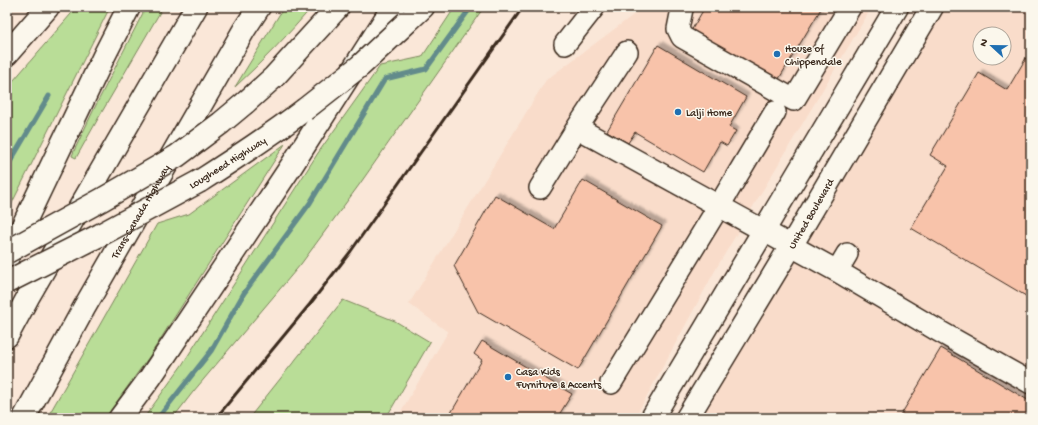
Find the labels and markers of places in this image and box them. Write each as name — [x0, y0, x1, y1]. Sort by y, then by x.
place label: House of Chippendale — [785, 43, 842, 69]
marker: House of Chippendale — [772, 49, 782, 59]
marker: Lalji Home — [673, 107, 683, 117]
place label: Lalji Home — [686, 108, 733, 120]
place label: Casa Kids Furniture & Accents — [515, 367, 602, 392]
marker: Casa Kids Furniture & Accents — [503, 372, 513, 382]

